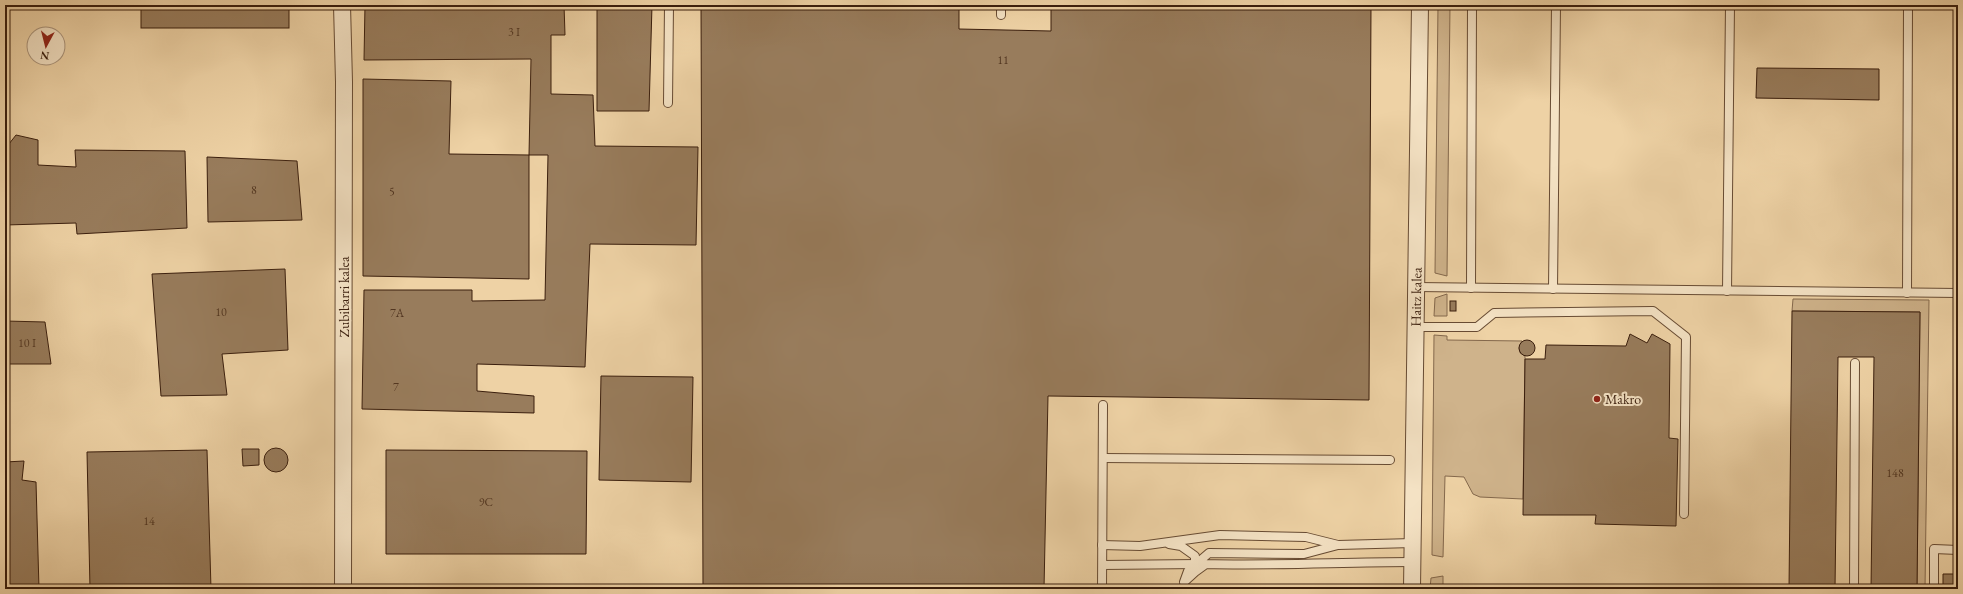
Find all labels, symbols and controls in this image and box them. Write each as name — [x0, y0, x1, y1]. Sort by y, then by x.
house number: 3 I — [508, 24, 520, 40]
north arrow — [26, 26, 66, 66]
text: N — [39, 48, 50, 63]
house number: 11 — [997, 52, 1009, 68]
house number: 8 — [251, 182, 257, 198]
house number: 5 — [389, 183, 395, 199]
street label: Zubibarri kalea — [335, 256, 353, 338]
street label: Haitz kalea — [1406, 267, 1426, 327]
house number: 10 — [215, 304, 227, 320]
house number: 7A — [390, 305, 405, 321]
house number: 10 I — [18, 335, 36, 351]
house number: 7 — [393, 379, 399, 395]
place label: Makro — [1605, 390, 1641, 408]
marker: Makro — [1592, 394, 1602, 404]
house number: 148 — [1886, 465, 1904, 481]
house number: 9C — [479, 494, 493, 510]
house number: 14 — [143, 513, 155, 529]

